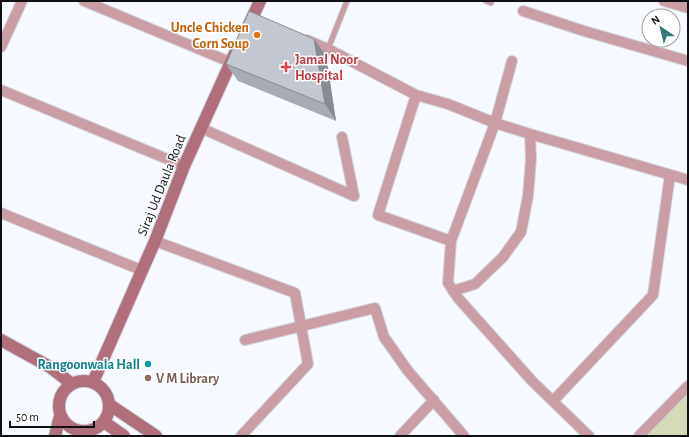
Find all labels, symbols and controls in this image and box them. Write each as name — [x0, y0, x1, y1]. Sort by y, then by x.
north arrow — [641, 8, 681, 48]
text: N — [649, 14, 662, 27]
place label: Uncle Chicken Corn Soup — [171, 21, 249, 51]
marker: Uncle Chicken Corn Soup — [252, 30, 262, 40]
place label: Jamal Noor Hospital — [295, 53, 358, 83]
marker: Jamal Noor Hospital — [280, 61, 292, 73]
street label: Siraj Ud Daula Road — [135, 133, 189, 238]
place label: Rangoonwala Hall — [37, 358, 140, 372]
marker: Rangoonwala Hall — [143, 359, 153, 369]
place label: V M Library — [156, 372, 220, 386]
marker: V M Library — [143, 373, 153, 383]
scale bar — [10, 403, 94, 429]
text: 50 m — [16, 411, 39, 423]

